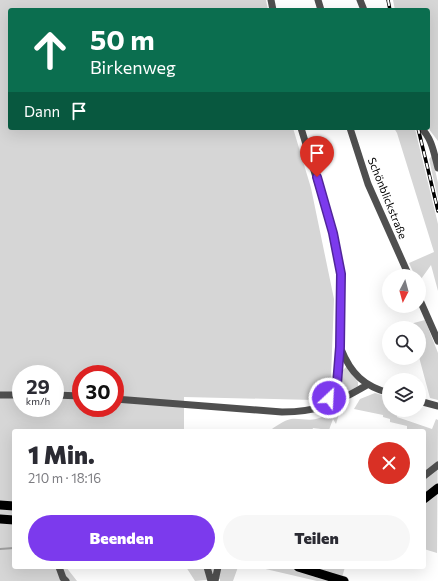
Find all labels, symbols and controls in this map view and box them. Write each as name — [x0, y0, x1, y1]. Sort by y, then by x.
text: 50 m — [90, 22, 155, 56]
icon: ahead — [24, 24, 76, 76]
text: Birkenweg — [90, 56, 176, 78]
icon: arrive — [68, 100, 90, 122]
text: Dann — [24, 102, 60, 120]
pin — [300, 136, 334, 177]
icon: arrive — [306, 142, 328, 164]
street label: Schönblickstraße — [366, 155, 410, 241]
north arrow — [382, 269, 426, 313]
map controls — [382, 269, 426, 417]
button: search — [382, 321, 426, 365]
speed limit sign: 30 — [72, 365, 124, 417]
button: layers — [382, 373, 426, 417]
text: 29 — [26, 374, 50, 398]
position arrow — [308, 377, 350, 419]
text: km/h — [26, 395, 50, 407]
text: 1 Min. — [28, 440, 95, 469]
button: close — [368, 442, 410, 484]
text: 210 m · 18:16 — [28, 470, 101, 486]
button: Beenden — [28, 515, 215, 561]
button: Teilen — [223, 515, 410, 561]

